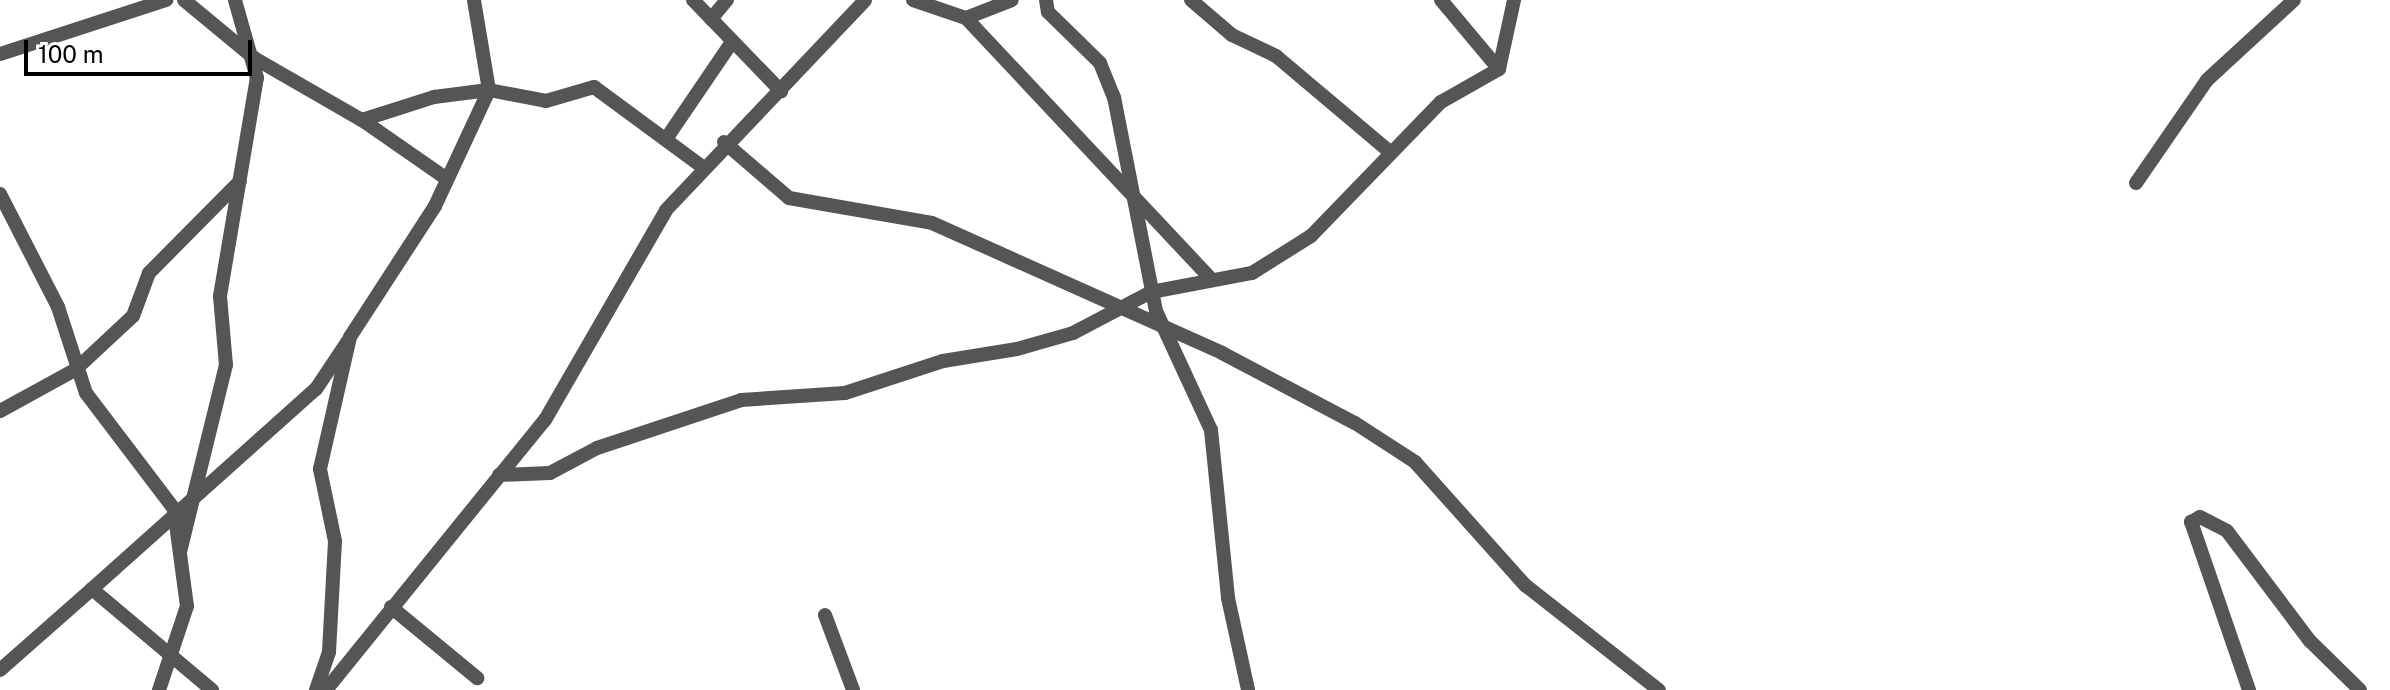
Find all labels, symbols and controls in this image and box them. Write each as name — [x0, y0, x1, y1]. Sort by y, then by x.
scale bar — [28, 24, 256, 74]
text: 100 m — [38, 40, 104, 68]

